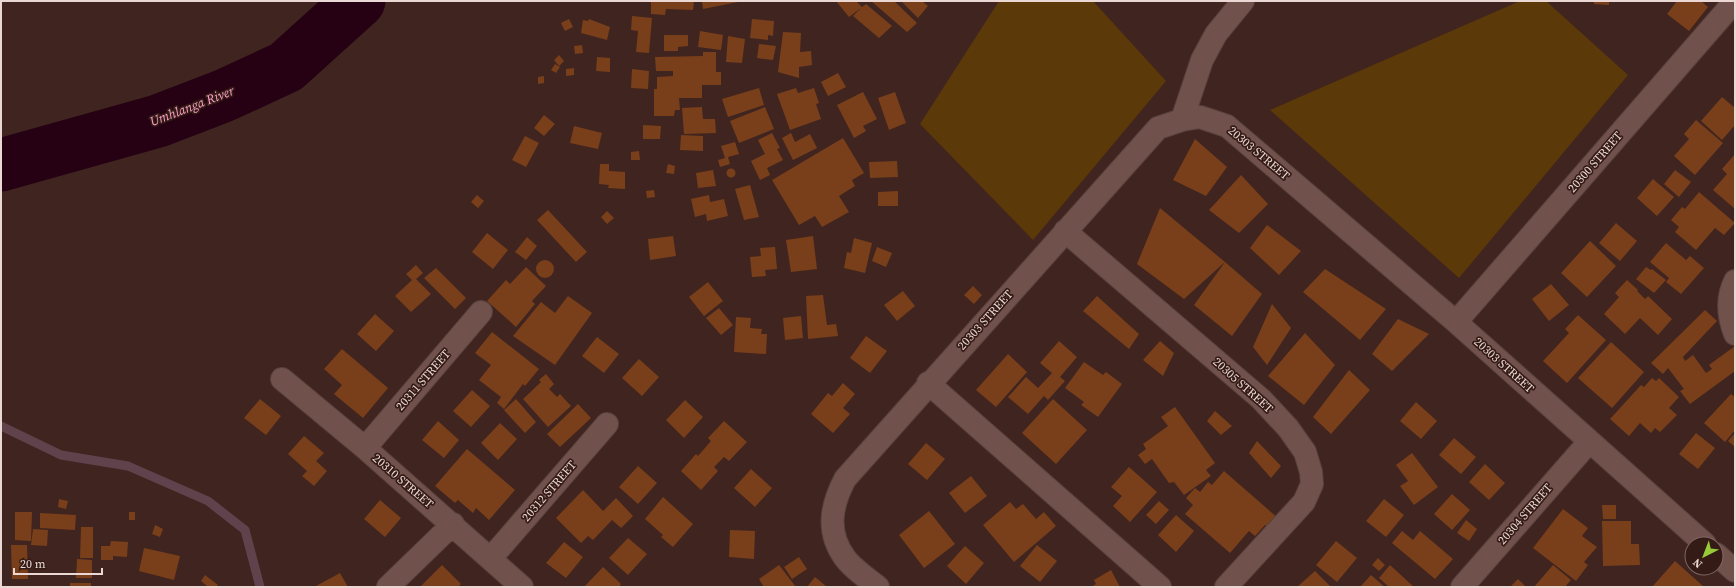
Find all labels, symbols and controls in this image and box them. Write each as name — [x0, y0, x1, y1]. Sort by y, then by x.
water label: Umhlanga River — [147, 82, 237, 130]
street label: 20303 STREET — [1225, 123, 1294, 184]
street label: 20300 STREET — [1564, 128, 1626, 196]
street label: 20303 STREET — [954, 286, 1017, 353]
street label: 20303 STREET — [1471, 334, 1538, 397]
street label: 20311 STREET — [392, 346, 454, 414]
street label: 20305 STREET — [1210, 354, 1277, 417]
street label: 20310 STREET — [369, 450, 437, 512]
street label: 20312 STREET — [518, 457, 580, 525]
street label: 20304 STREET — [1494, 480, 1556, 548]
north arrow — [1684, 536, 1724, 576]
scale bar — [14, 550, 102, 576]
text: N — [1690, 555, 1706, 571]
text: 20 m — [20, 556, 46, 572]

